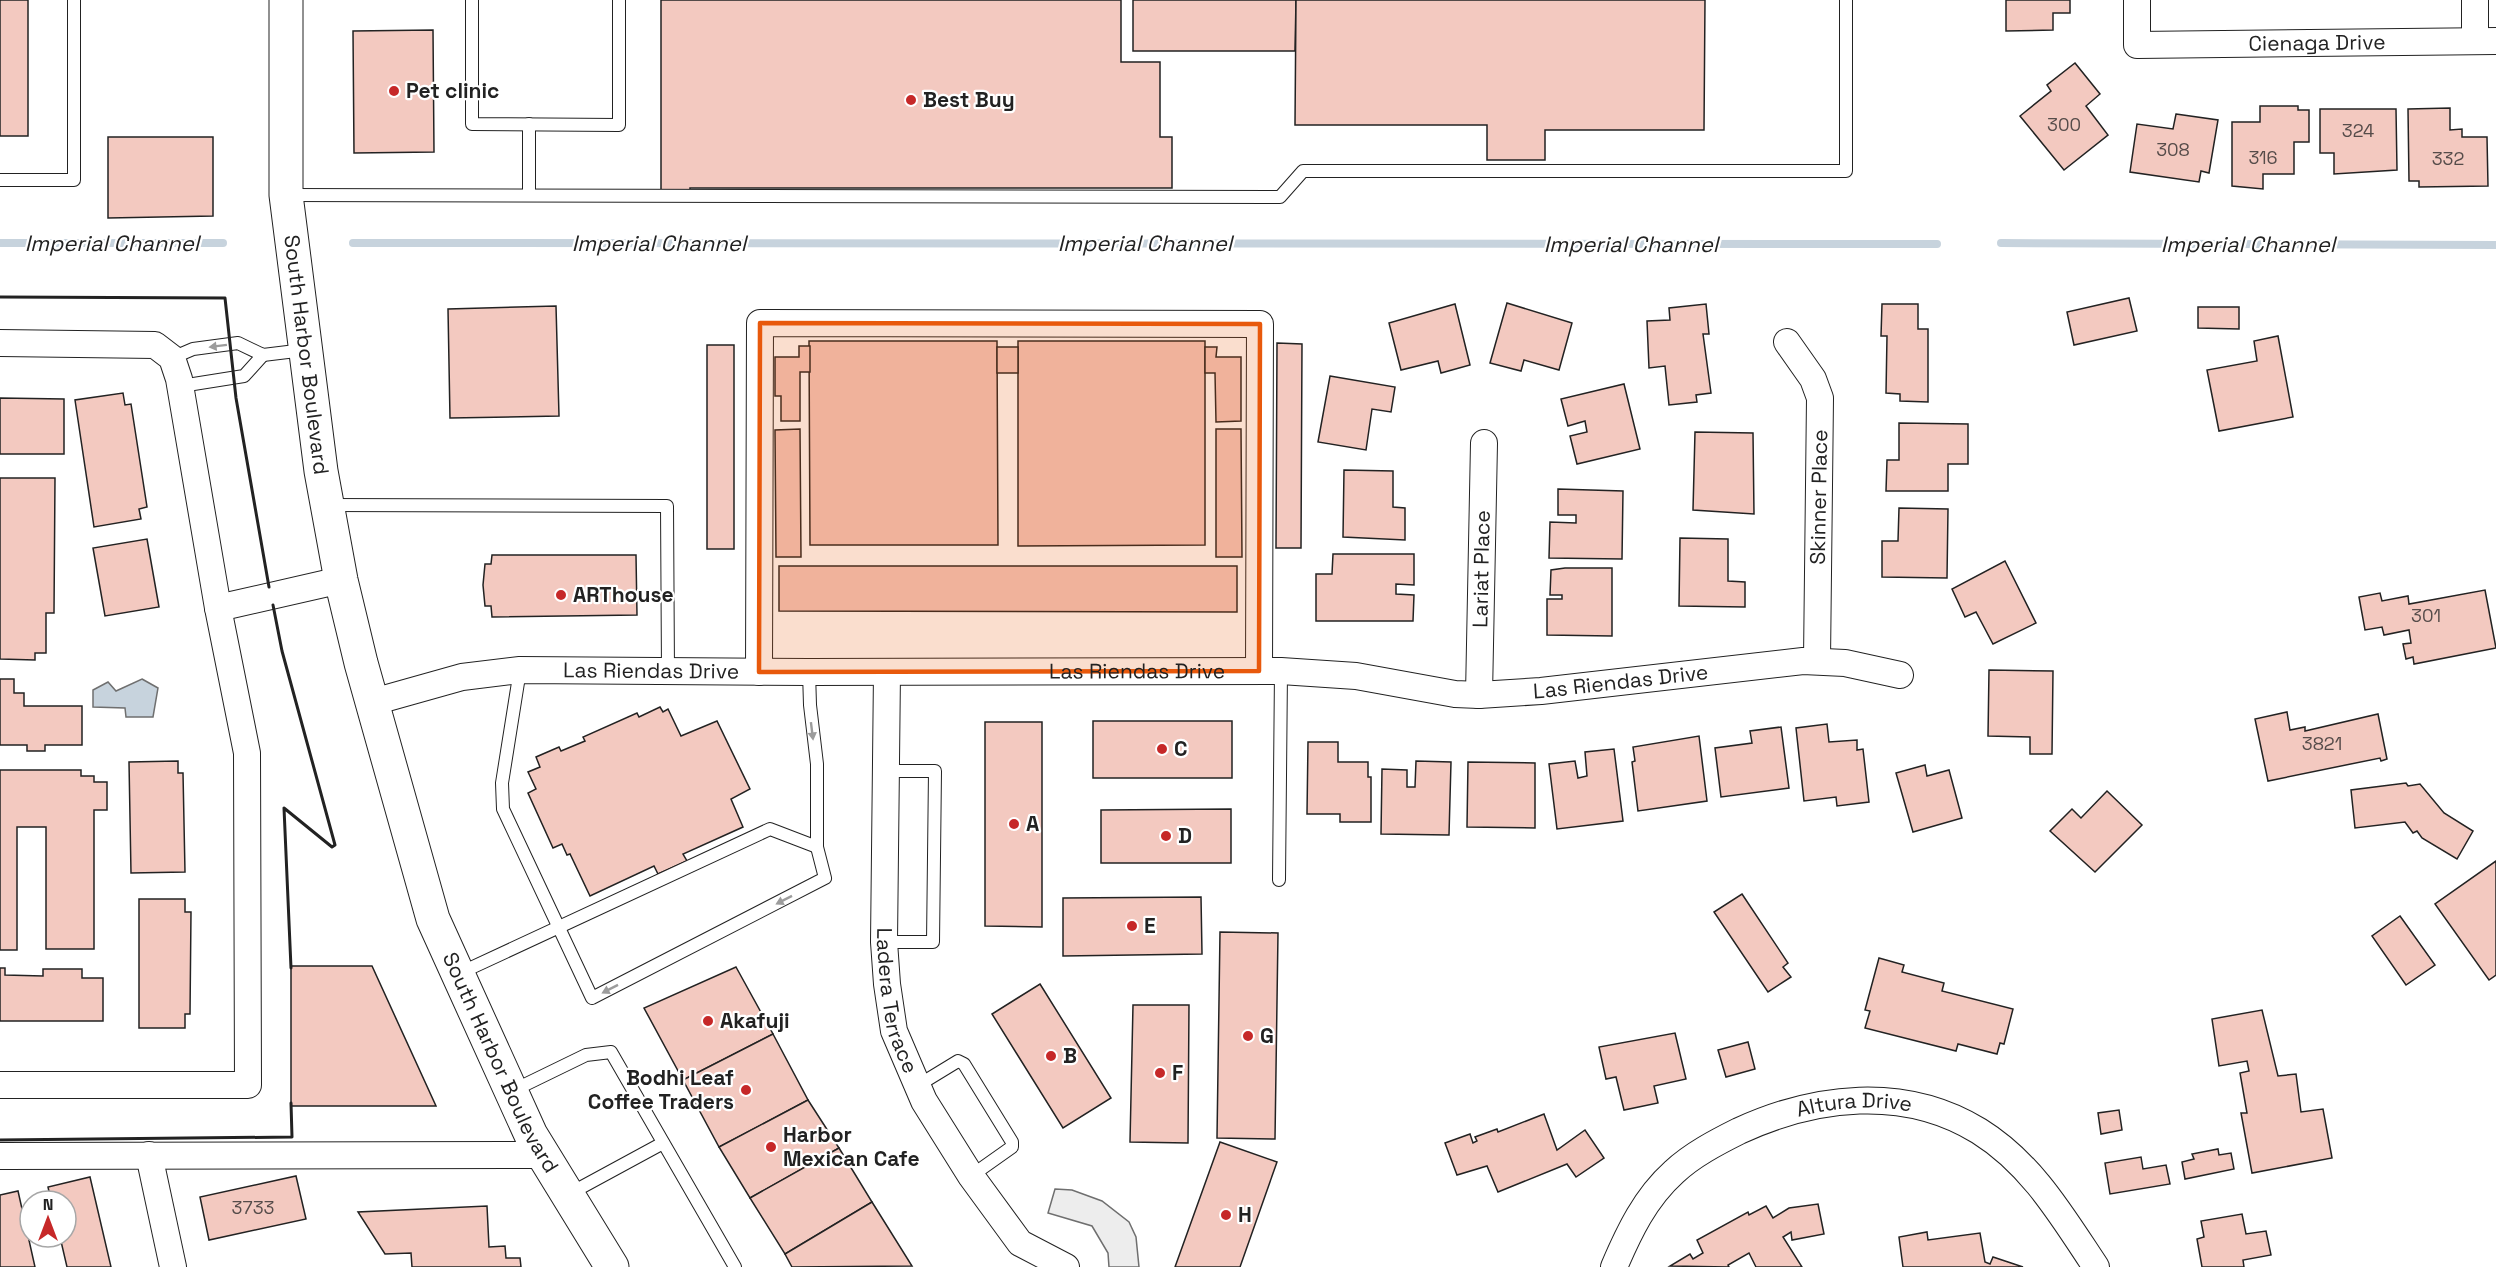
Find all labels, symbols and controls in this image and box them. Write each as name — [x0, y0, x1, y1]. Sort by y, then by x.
street label: Cienaga Drive — [2248, 28, 2386, 57]
place label: Pet clinic — [406, 77, 499, 104]
marker: Pet clinic — [387, 84, 401, 98]
place label: Best Buy — [923, 86, 1015, 113]
marker: Best Buy — [904, 93, 918, 107]
house number: 300 — [2047, 113, 2081, 136]
house number: 324 — [2342, 119, 2374, 142]
house number: 308 — [2156, 138, 2190, 161]
house number: 316 — [2248, 146, 2278, 169]
house number: 332 — [2432, 147, 2464, 170]
water label: Imperial Channel — [25, 229, 202, 257]
water label: Imperial Channel — [572, 229, 749, 257]
water label: Imperial Channel — [1058, 229, 1235, 257]
water label: Imperial Channel — [1544, 230, 1721, 258]
water label: Imperial Channel — [2161, 230, 2338, 258]
street label: South Harbor Boulevard — [278, 233, 335, 476]
one-way arrow — [208, 341, 227, 351]
street label: Skinner Place — [1804, 429, 1833, 565]
street label: Lariat Place — [1466, 510, 1496, 628]
place label: ARThouse — [573, 581, 674, 608]
marker: ARThouse — [554, 588, 568, 602]
house number: 301 — [2411, 604, 2441, 627]
street label: Las Riendas Drive — [563, 656, 739, 685]
street label: Las Riendas Drive — [1049, 657, 1225, 684]
street label: Las Riendas Drive — [1532, 658, 1710, 704]
one-way arrow — [808, 721, 817, 740]
house number: 3821 — [2302, 732, 2342, 755]
place label: C — [1174, 735, 1188, 762]
marker: C — [1155, 742, 1169, 756]
place label: A — [1026, 810, 1039, 837]
marker: A — [1007, 817, 1021, 831]
place label: D — [1178, 822, 1192, 849]
marker: D — [1159, 829, 1173, 843]
one-way arrow — [775, 895, 792, 904]
place label: E — [1144, 912, 1156, 939]
marker: E — [1125, 919, 1139, 933]
street label: Ladera Terrace — [871, 927, 924, 1077]
street label: South Harbor Boulevard — [437, 948, 565, 1178]
one-way arrow — [602, 984, 619, 994]
place label: Akafuji — [720, 1007, 790, 1034]
marker: Akafuji — [701, 1014, 715, 1028]
place label: G — [1260, 1022, 1274, 1049]
marker: G — [1241, 1029, 1255, 1043]
place label: B — [1063, 1042, 1077, 1069]
marker: B — [1044, 1049, 1058, 1063]
place label: F — [1172, 1059, 1183, 1086]
place label: Bodhi Leaf Coffee Traders — [588, 1064, 734, 1115]
marker: F — [1153, 1066, 1167, 1080]
marker: Bodhi Leaf Coffee Traders — [739, 1083, 753, 1097]
street label: Altura Drive — [1793, 1086, 1914, 1123]
place label: Harbor Mexican Cafe — [783, 1121, 920, 1172]
marker: Harbor Mexican Cafe — [764, 1140, 778, 1154]
north arrow — [18, 1189, 78, 1249]
text: N — [43, 1194, 53, 1215]
house number: 3733 — [232, 1196, 274, 1219]
place label: H — [1238, 1201, 1252, 1228]
marker: H — [1219, 1208, 1233, 1222]

